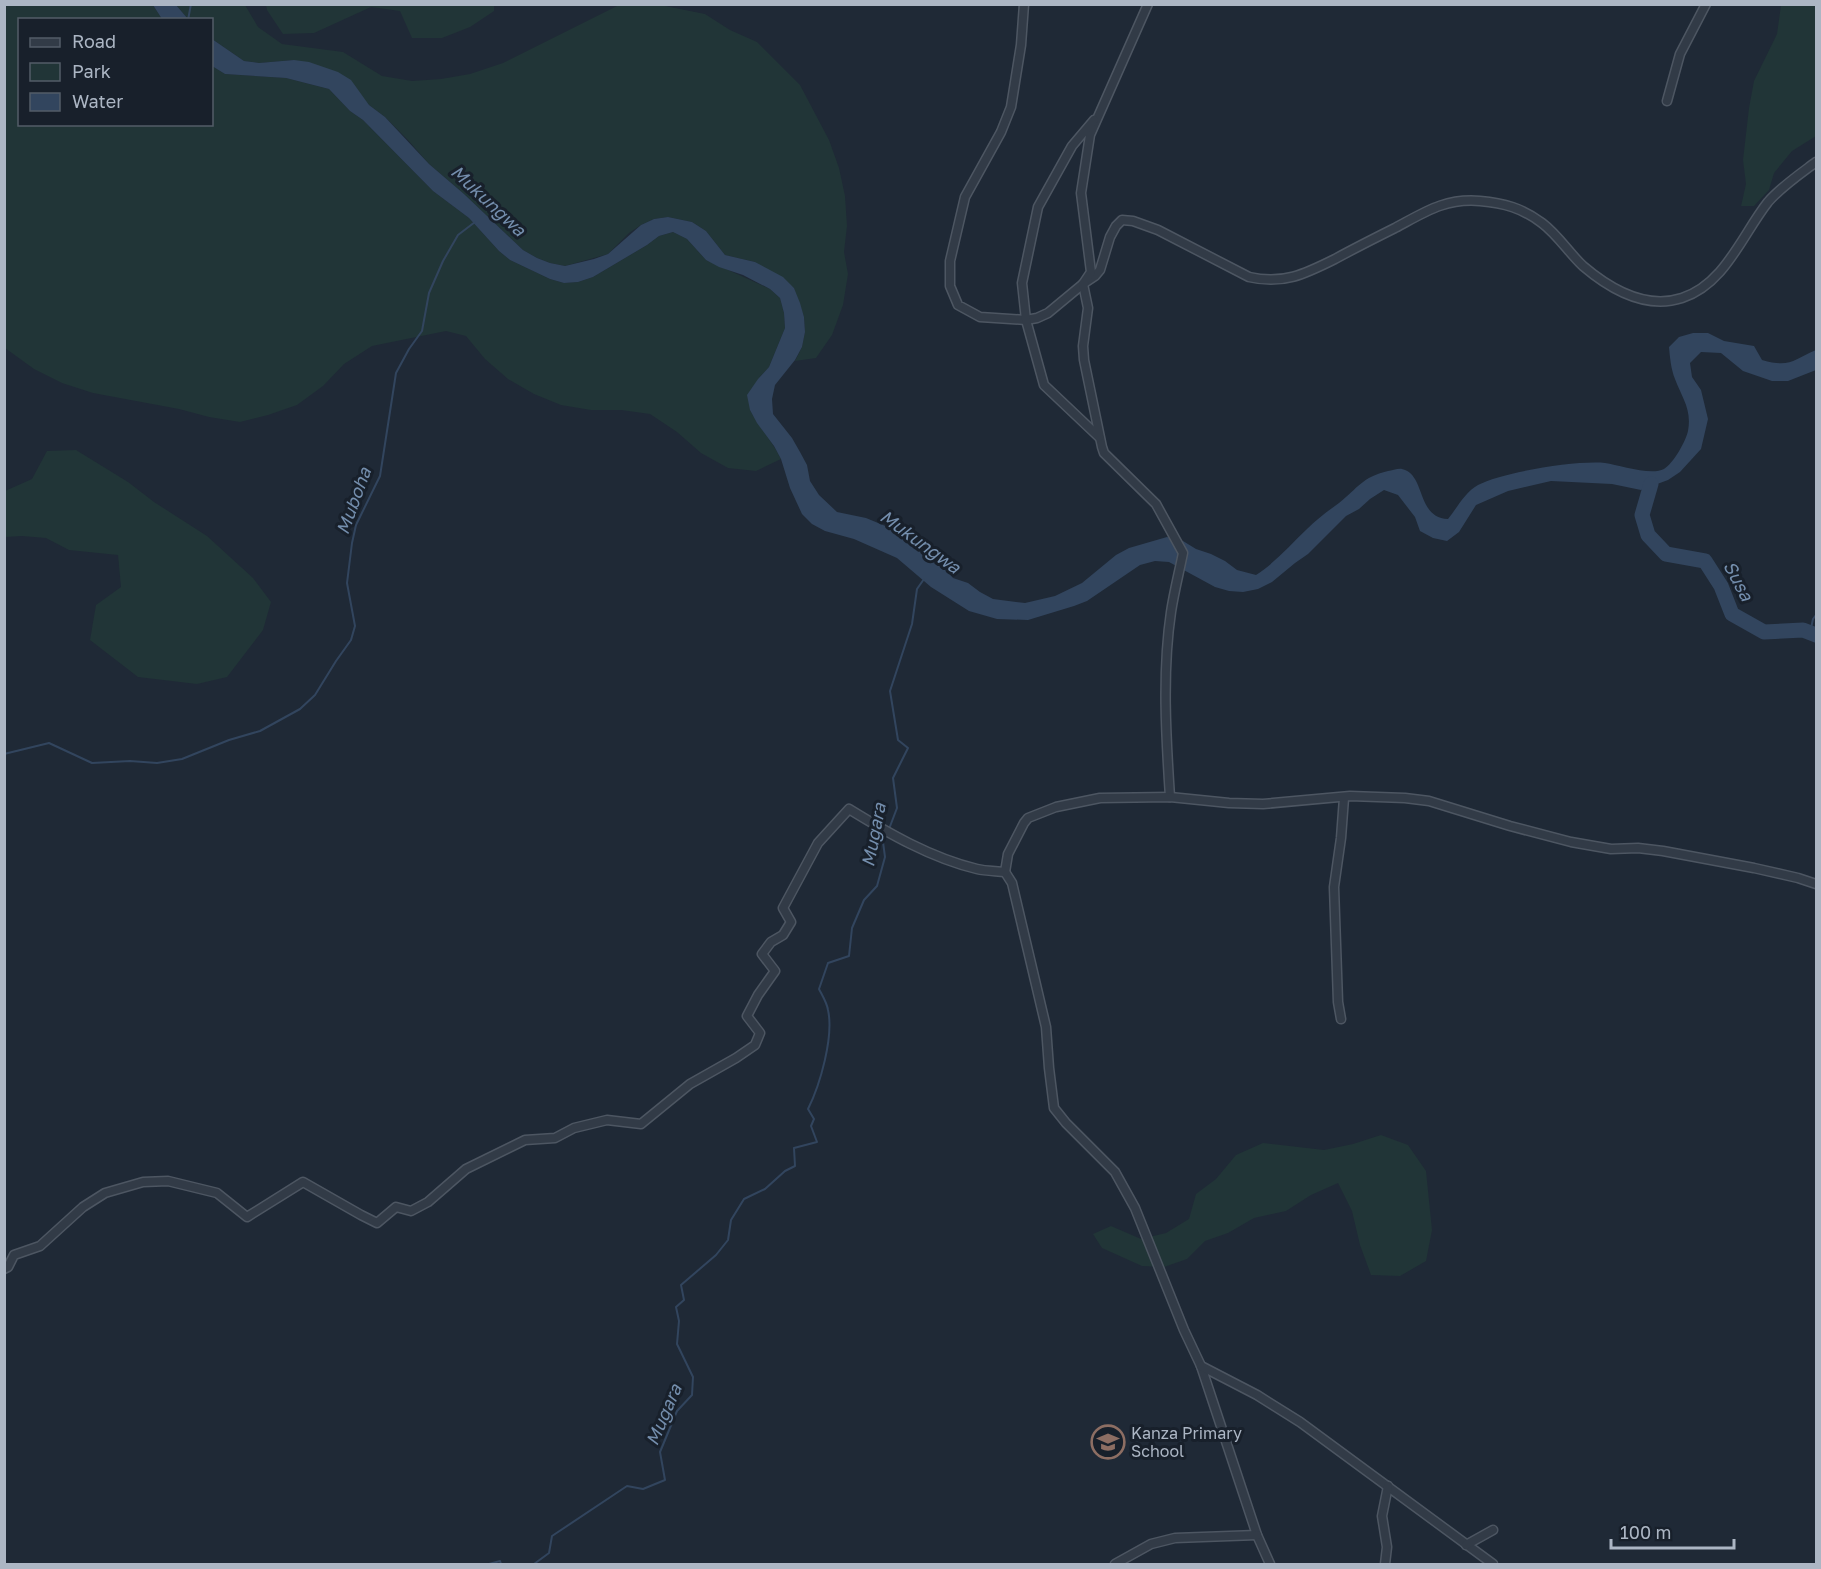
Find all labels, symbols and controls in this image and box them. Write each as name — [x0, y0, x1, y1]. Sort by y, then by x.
legend — [18, 18, 213, 126]
text: Road — [72, 30, 116, 52]
text: Park — [72, 60, 111, 82]
text: Water — [72, 90, 123, 112]
water label: Mukungwa — [447, 160, 531, 241]
water label: Muboha — [331, 463, 376, 537]
water label: Mukungwa — [876, 505, 966, 578]
water label: Susa — [1719, 557, 1759, 605]
water label: Mugara — [856, 800, 890, 869]
water label: Mugara — [640, 1380, 686, 1449]
place label: Kanza Primary School — [1131, 1423, 1242, 1461]
school or university icon: Kanza Primary School — [1090, 1424, 1126, 1460]
scale bar — [1611, 1512, 1734, 1550]
text: 100 m — [1620, 1521, 1671, 1543]

